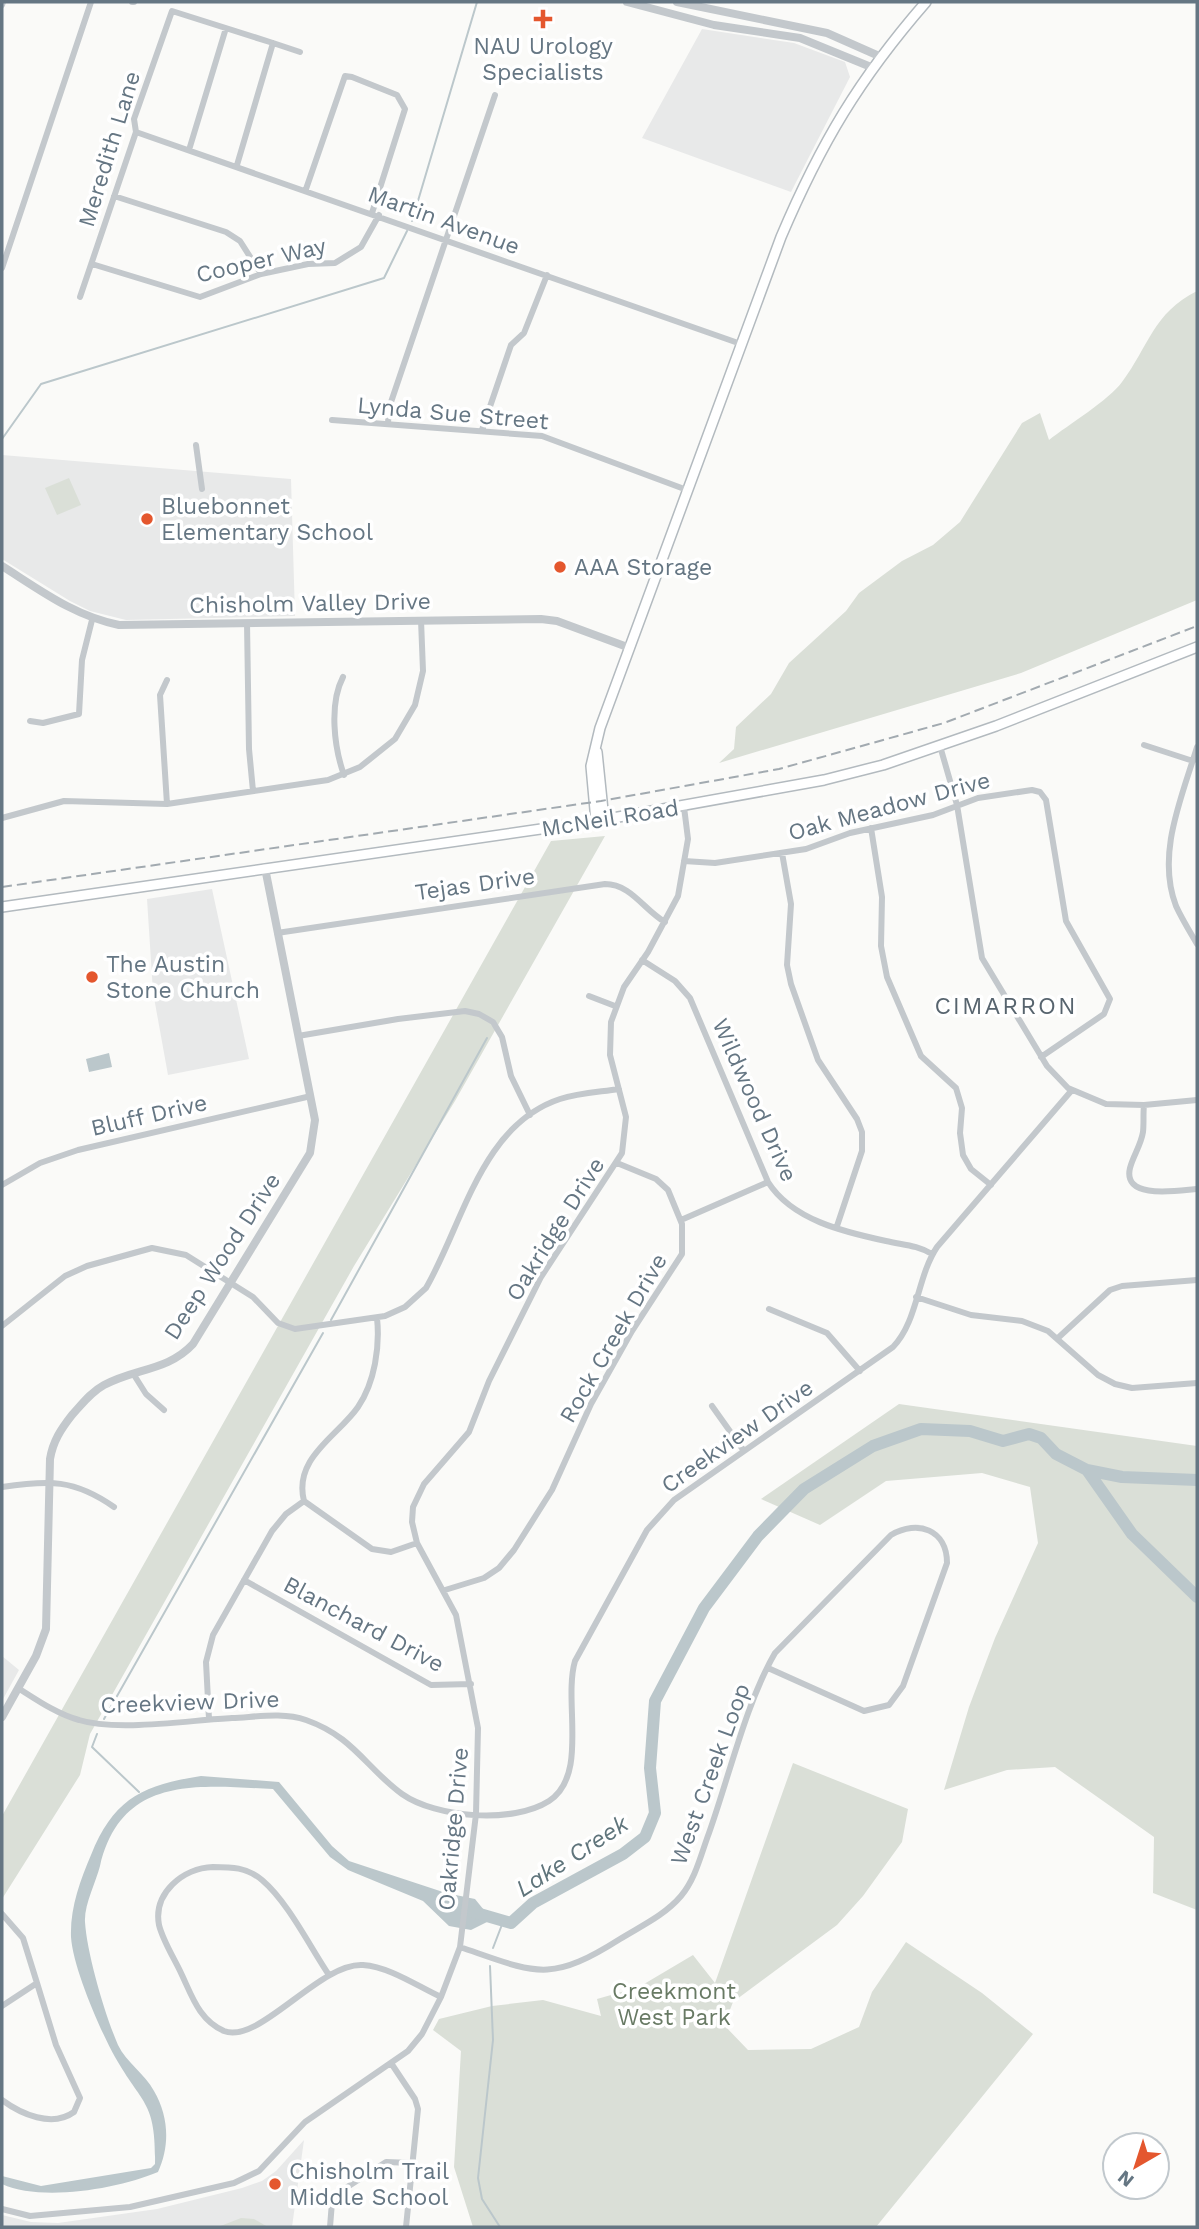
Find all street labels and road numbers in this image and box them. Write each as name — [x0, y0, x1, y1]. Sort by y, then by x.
street label: Meredith Lane — [73, 68, 146, 230]
street label: Martin Avenue — [364, 181, 523, 260]
street label: Cooper Way — [193, 232, 329, 289]
street label: Lynda Sue Street — [356, 392, 550, 435]
street label: Chisholm Valley Drive — [189, 588, 431, 619]
street label: Oak Meadow Drive — [785, 767, 993, 846]
street label: McNeil Road — [539, 794, 681, 843]
street label: Tejas Drive — [413, 863, 537, 906]
street label: Wildwood Drive — [706, 1014, 803, 1186]
street label: Bluff Drive — [88, 1089, 210, 1142]
street label: Oakridge Drive — [501, 1153, 610, 1306]
street label: Deep Wood Drive — [158, 1168, 286, 1345]
street label: Rock Creek Drive — [554, 1249, 673, 1428]
street label: Creekview Drive — [656, 1374, 818, 1499]
street label: Blanchard Drive — [279, 1571, 449, 1678]
street label: West Creek Loop — [665, 1680, 756, 1869]
street label: Creekview Drive — [100, 1686, 280, 1719]
street label: Oakridge Drive — [433, 1746, 474, 1912]

